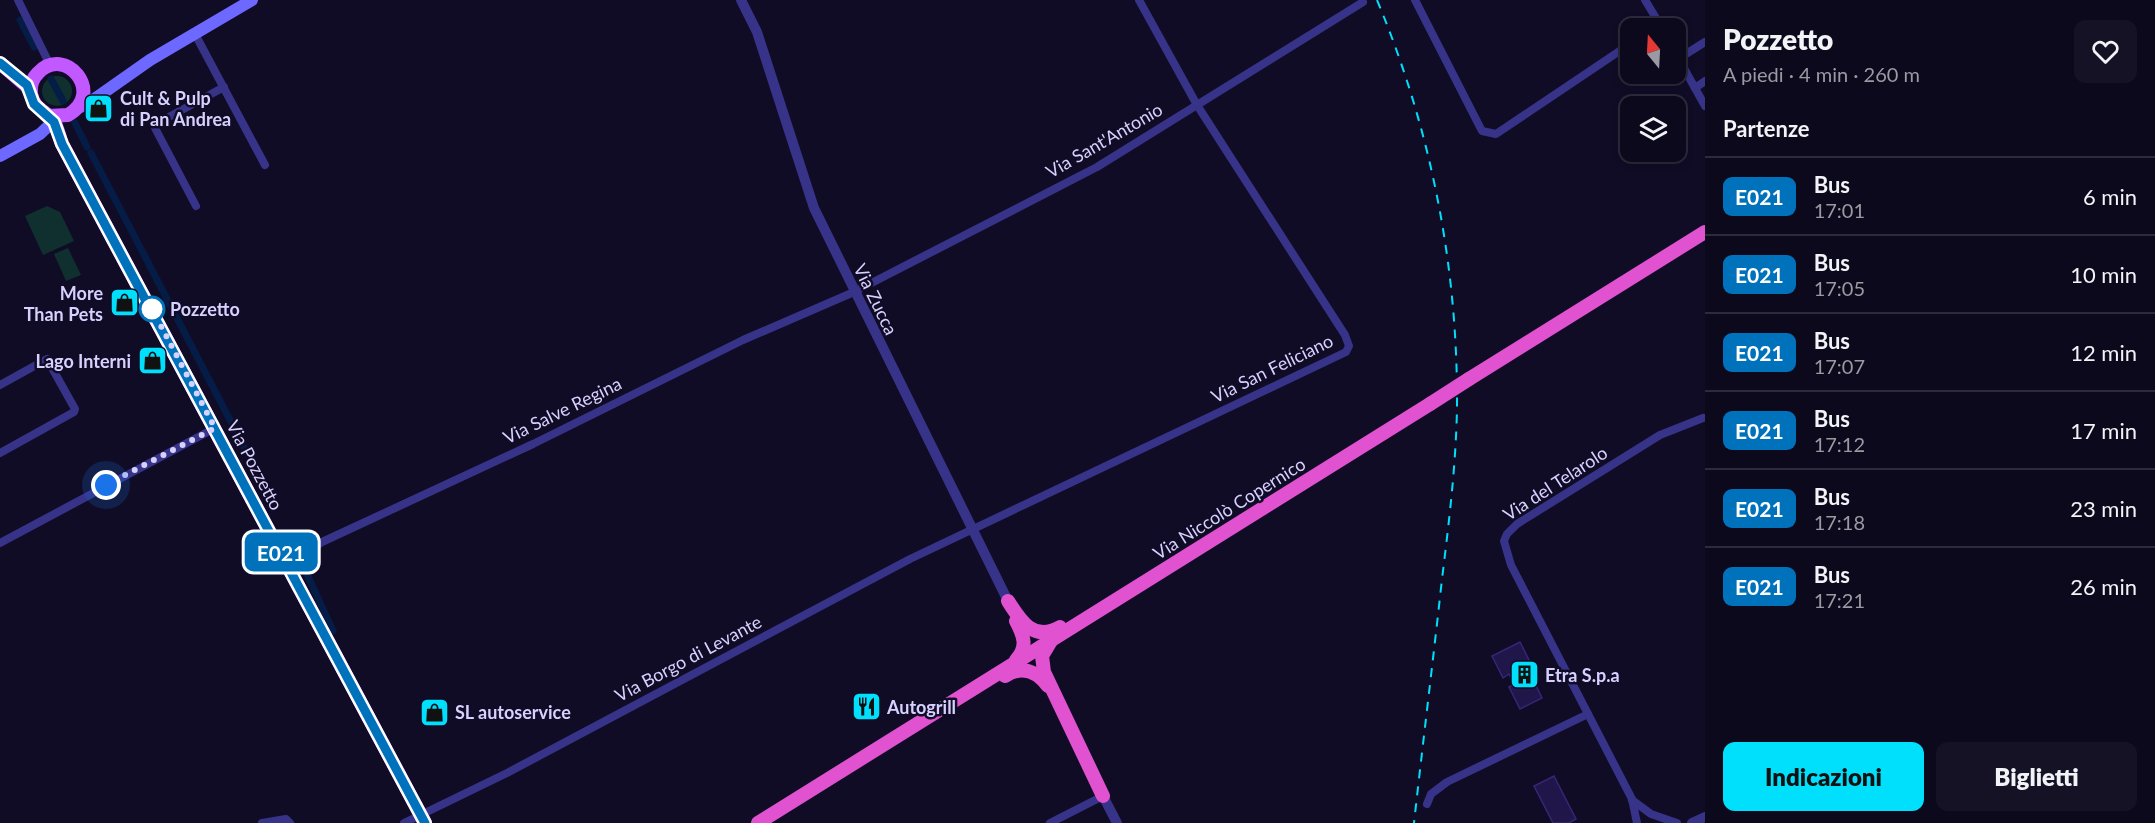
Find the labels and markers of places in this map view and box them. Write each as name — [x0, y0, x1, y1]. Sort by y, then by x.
place label: Cult & Pulp di Pan Andrea — [120, 87, 231, 130]
shop icon: Cult & Pulp di Pan Andrea — [83, 92, 115, 124]
place label: More Than Pets — [24, 282, 103, 325]
shop icon: More Than Pets — [108, 287, 140, 319]
marker: Pozzetto — [139, 296, 165, 322]
place label: Pozzetto — [170, 298, 240, 320]
shop icon: Lago Interni — [136, 345, 168, 377]
place label: Lago Interni — [36, 350, 131, 372]
building icon: Etra S.p.a — [1508, 659, 1540, 691]
place label: Etra S.p.a — [1545, 664, 1620, 686]
restaurant icon: Autogrill — [850, 691, 882, 723]
shop icon: SL autoservice — [418, 696, 450, 728]
place label: Autogrill — [886, 696, 956, 718]
place label: SL autoservice — [455, 701, 571, 723]

